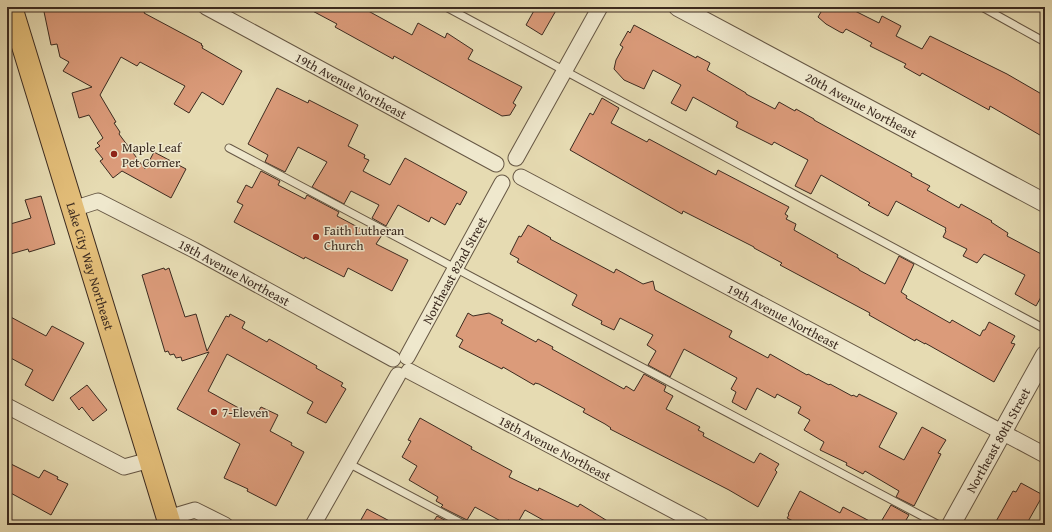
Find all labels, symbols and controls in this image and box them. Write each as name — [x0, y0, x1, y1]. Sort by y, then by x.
street label: 19th Avenue Northeast — [292, 48, 411, 124]
street label: 20th Avenue Northeast — [802, 68, 921, 143]
place label: Maple Leaf Pet Corner — [122, 138, 183, 172]
marker: Maple Leaf Pet Corner — [109, 149, 119, 159]
street label: Lake City Way Northeast — [61, 200, 119, 333]
street label: Northeast 82nd Street — [418, 213, 492, 328]
place label: Faith Lutheran Church — [324, 221, 405, 255]
marker: Faith Lutheran Church — [311, 232, 321, 242]
street label: 18th Avenue Northeast — [175, 235, 294, 311]
street label: 19th Avenue Northeast — [724, 279, 843, 354]
street label: Northeast 80th Street — [962, 384, 1035, 496]
place label: 7-Eleven — [222, 403, 269, 422]
marker: 7-Eleven — [209, 407, 219, 417]
street label: 18th Avenue Northeast — [495, 411, 615, 486]

